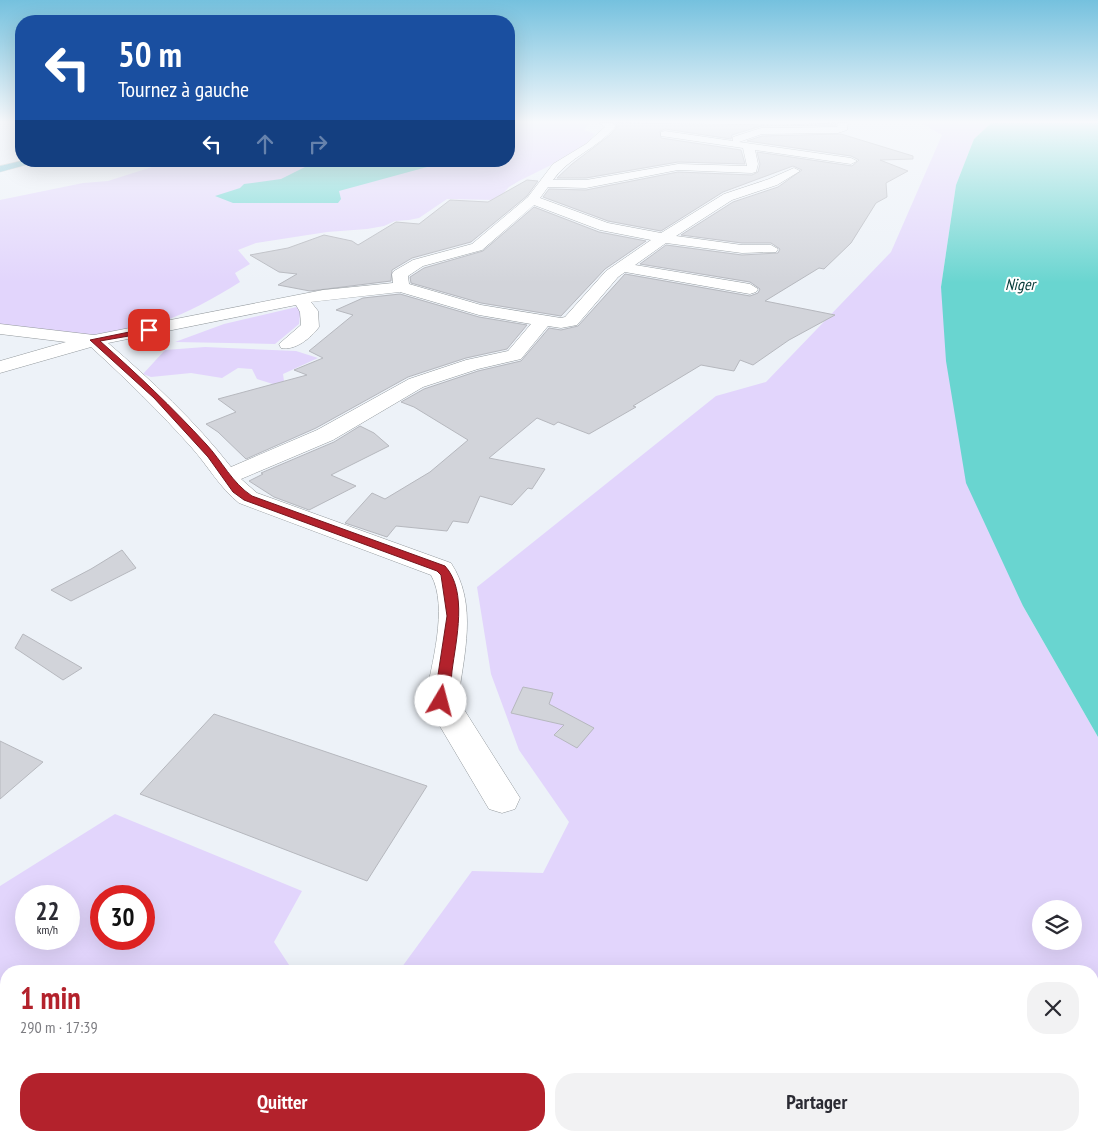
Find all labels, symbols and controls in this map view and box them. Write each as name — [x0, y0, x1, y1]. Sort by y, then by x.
text: 50 m — [118, 31, 182, 77]
icon: left — [35, 35, 100, 100]
text: Tournez à gauche — [118, 75, 249, 103]
icon: left — [198, 130, 226, 158]
icon: ahead — [251, 130, 279, 158]
icon: right — [304, 130, 332, 158]
water label: Niger — [1005, 274, 1038, 294]
pin — [128, 309, 170, 351]
icon: arrive — [135, 316, 163, 344]
position arrow — [414, 674, 466, 726]
speed limit sign: 30 — [90, 885, 155, 950]
text: 22 — [36, 895, 59, 927]
map controls — [1032, 900, 1082, 950]
button: layers — [1032, 900, 1082, 950]
text: km/h — [37, 922, 58, 937]
text: 1 min — [20, 978, 81, 1017]
button: close — [1027, 982, 1079, 1034]
text: 290 m · 17:39 — [20, 1017, 98, 1037]
button: Quitter — [20, 1073, 545, 1131]
button: Partager — [555, 1073, 1079, 1131]

